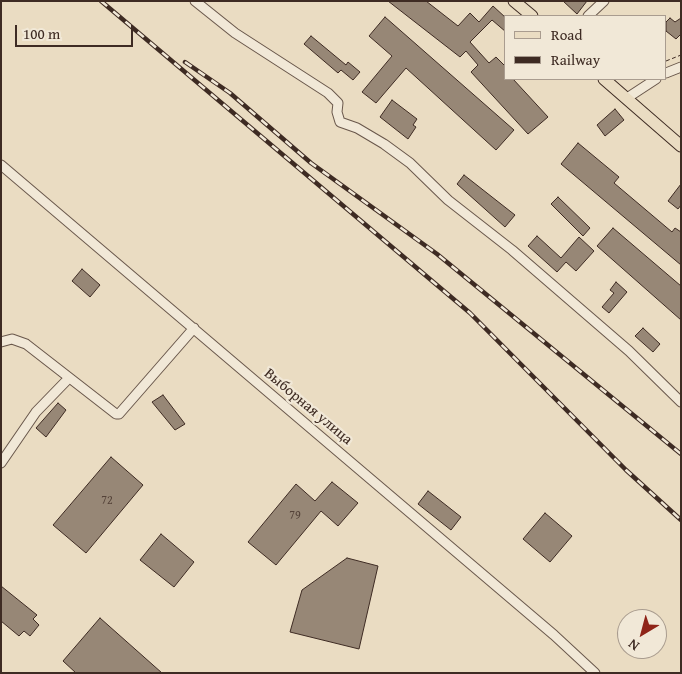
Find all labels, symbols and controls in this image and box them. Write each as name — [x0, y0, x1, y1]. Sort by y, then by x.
scale bar — [18, 15, 135, 47]
legend — [504, 15, 667, 80]
text: 100 m — [23, 23, 60, 44]
text: Road — [551, 24, 582, 45]
text: Railway — [551, 49, 600, 70]
street label: Выборная улица — [260, 365, 356, 449]
house number: 72 — [101, 494, 113, 508]
house number: 79 — [289, 509, 301, 523]
north arrow — [617, 609, 667, 659]
text: N — [624, 634, 643, 656]

